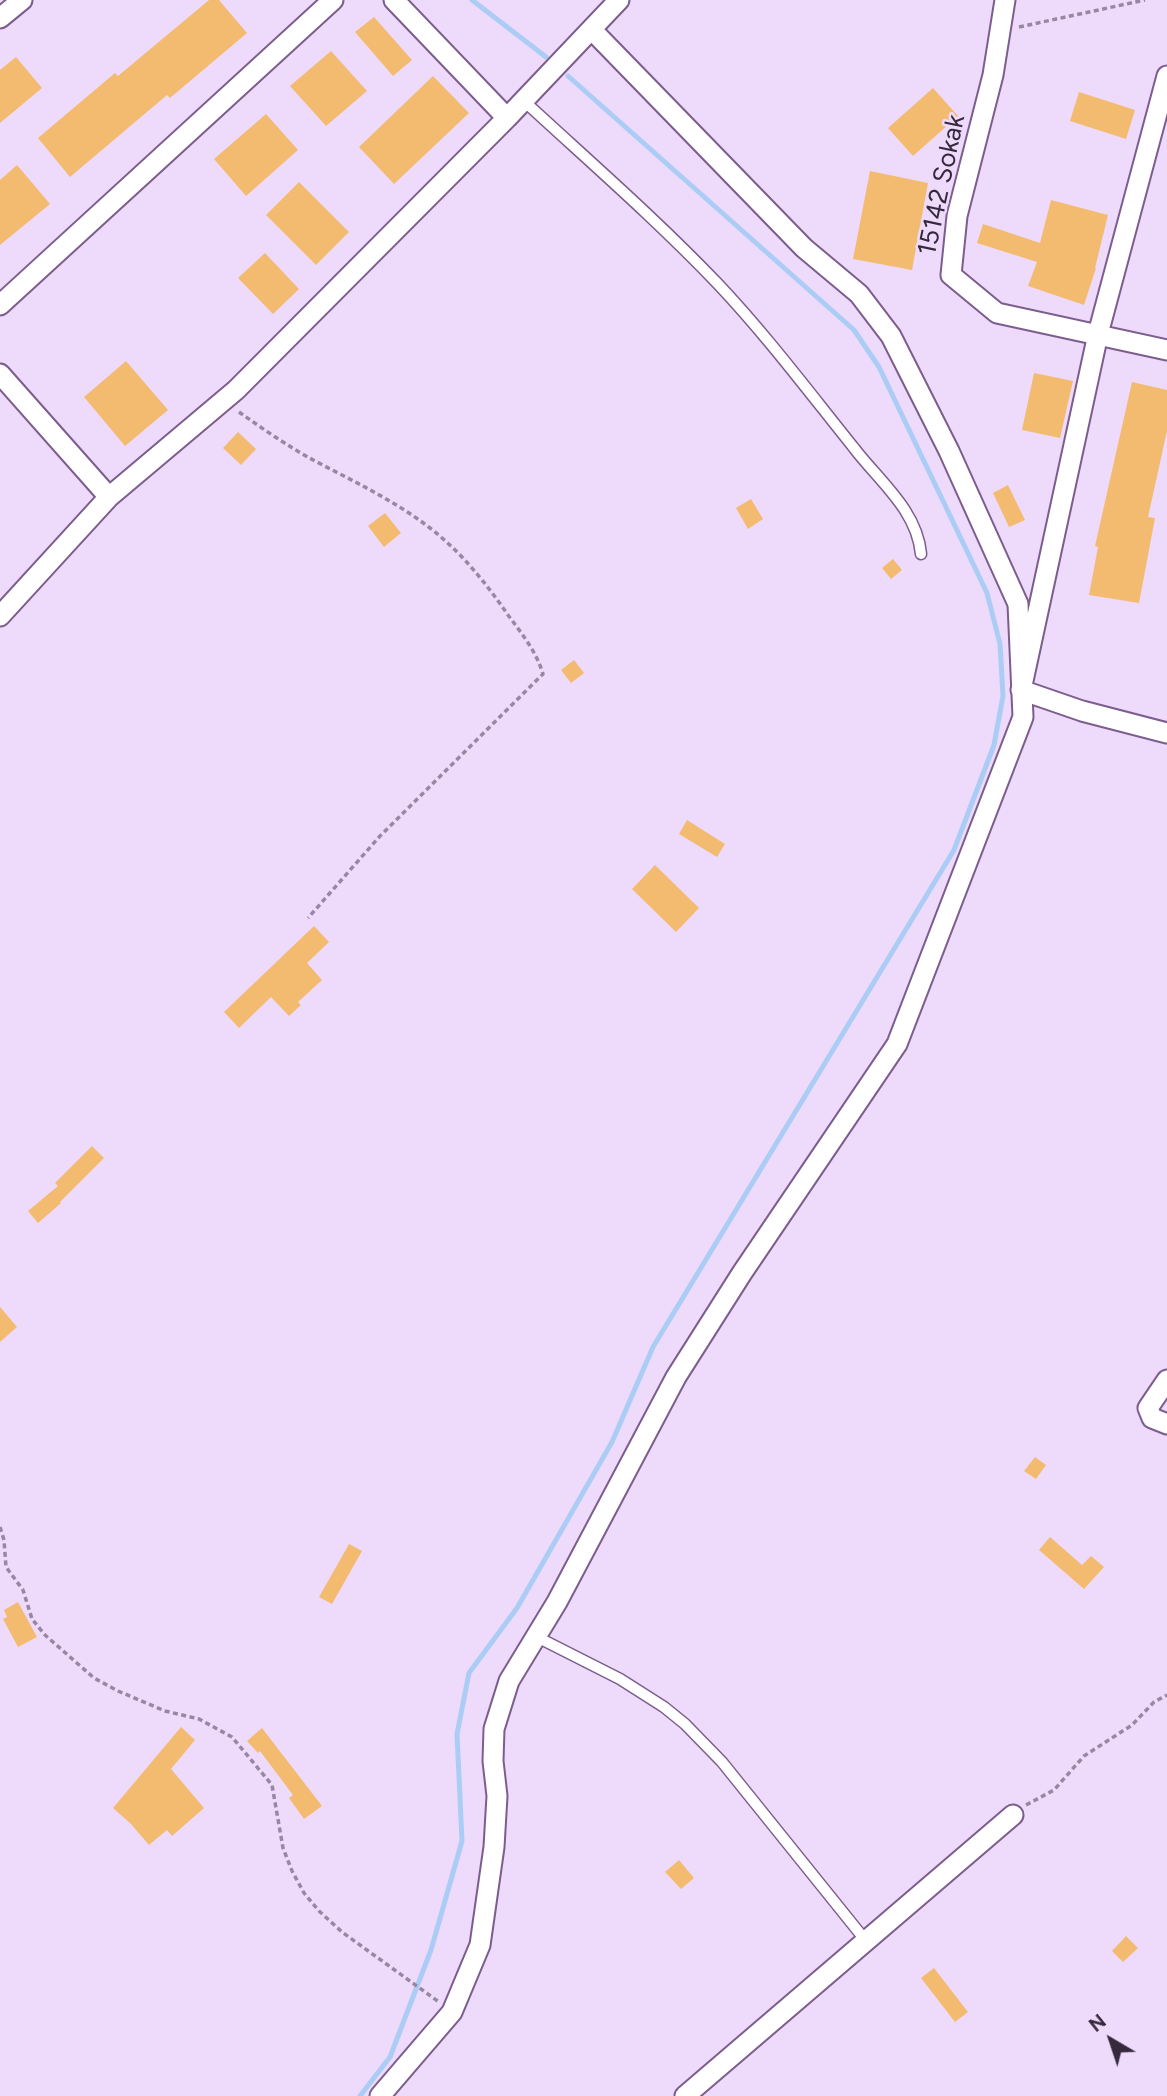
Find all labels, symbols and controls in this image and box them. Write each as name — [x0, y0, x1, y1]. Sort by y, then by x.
street label: 15142 Sokak — [912, 112, 972, 258]
north arrow — [1076, 2005, 1146, 2075]
text: N — [1085, 2010, 1110, 2037]

